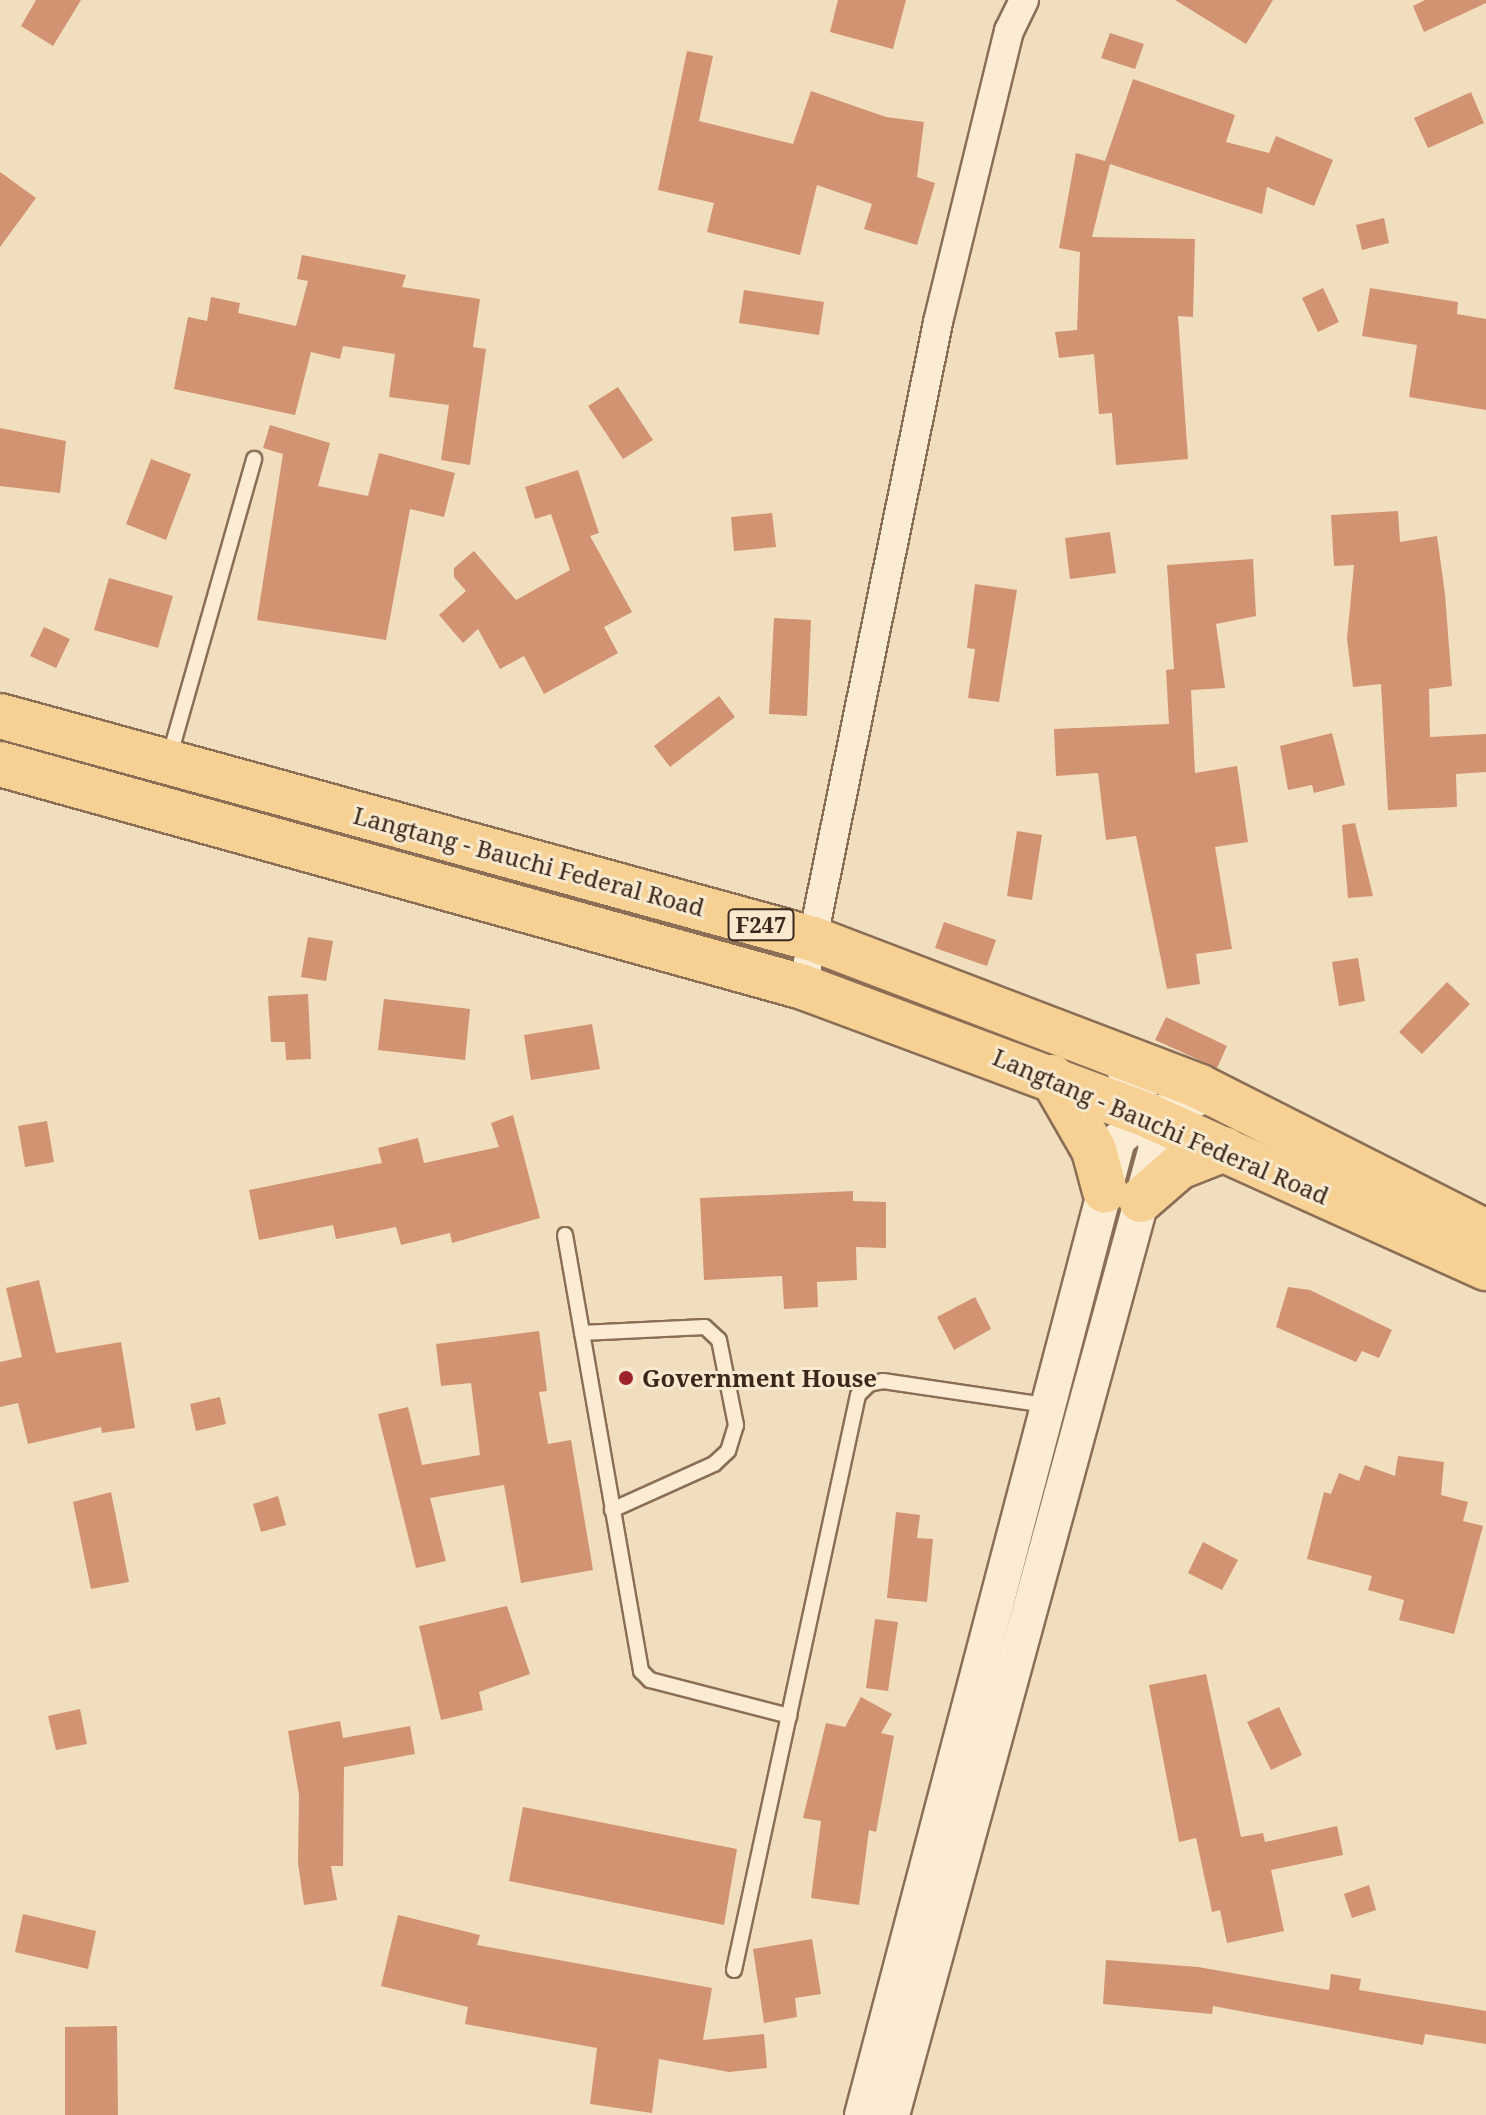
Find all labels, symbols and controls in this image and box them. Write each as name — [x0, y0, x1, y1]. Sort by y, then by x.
street label: Langtang - Bauchi Federal Road — [350, 800, 708, 922]
road number: F247 — [727, 907, 795, 943]
street label: Langtang - Bauchi Federal Road — [989, 1042, 1333, 1210]
place label: Government House — [642, 1364, 877, 1392]
marker: Government House — [617, 1369, 635, 1387]

